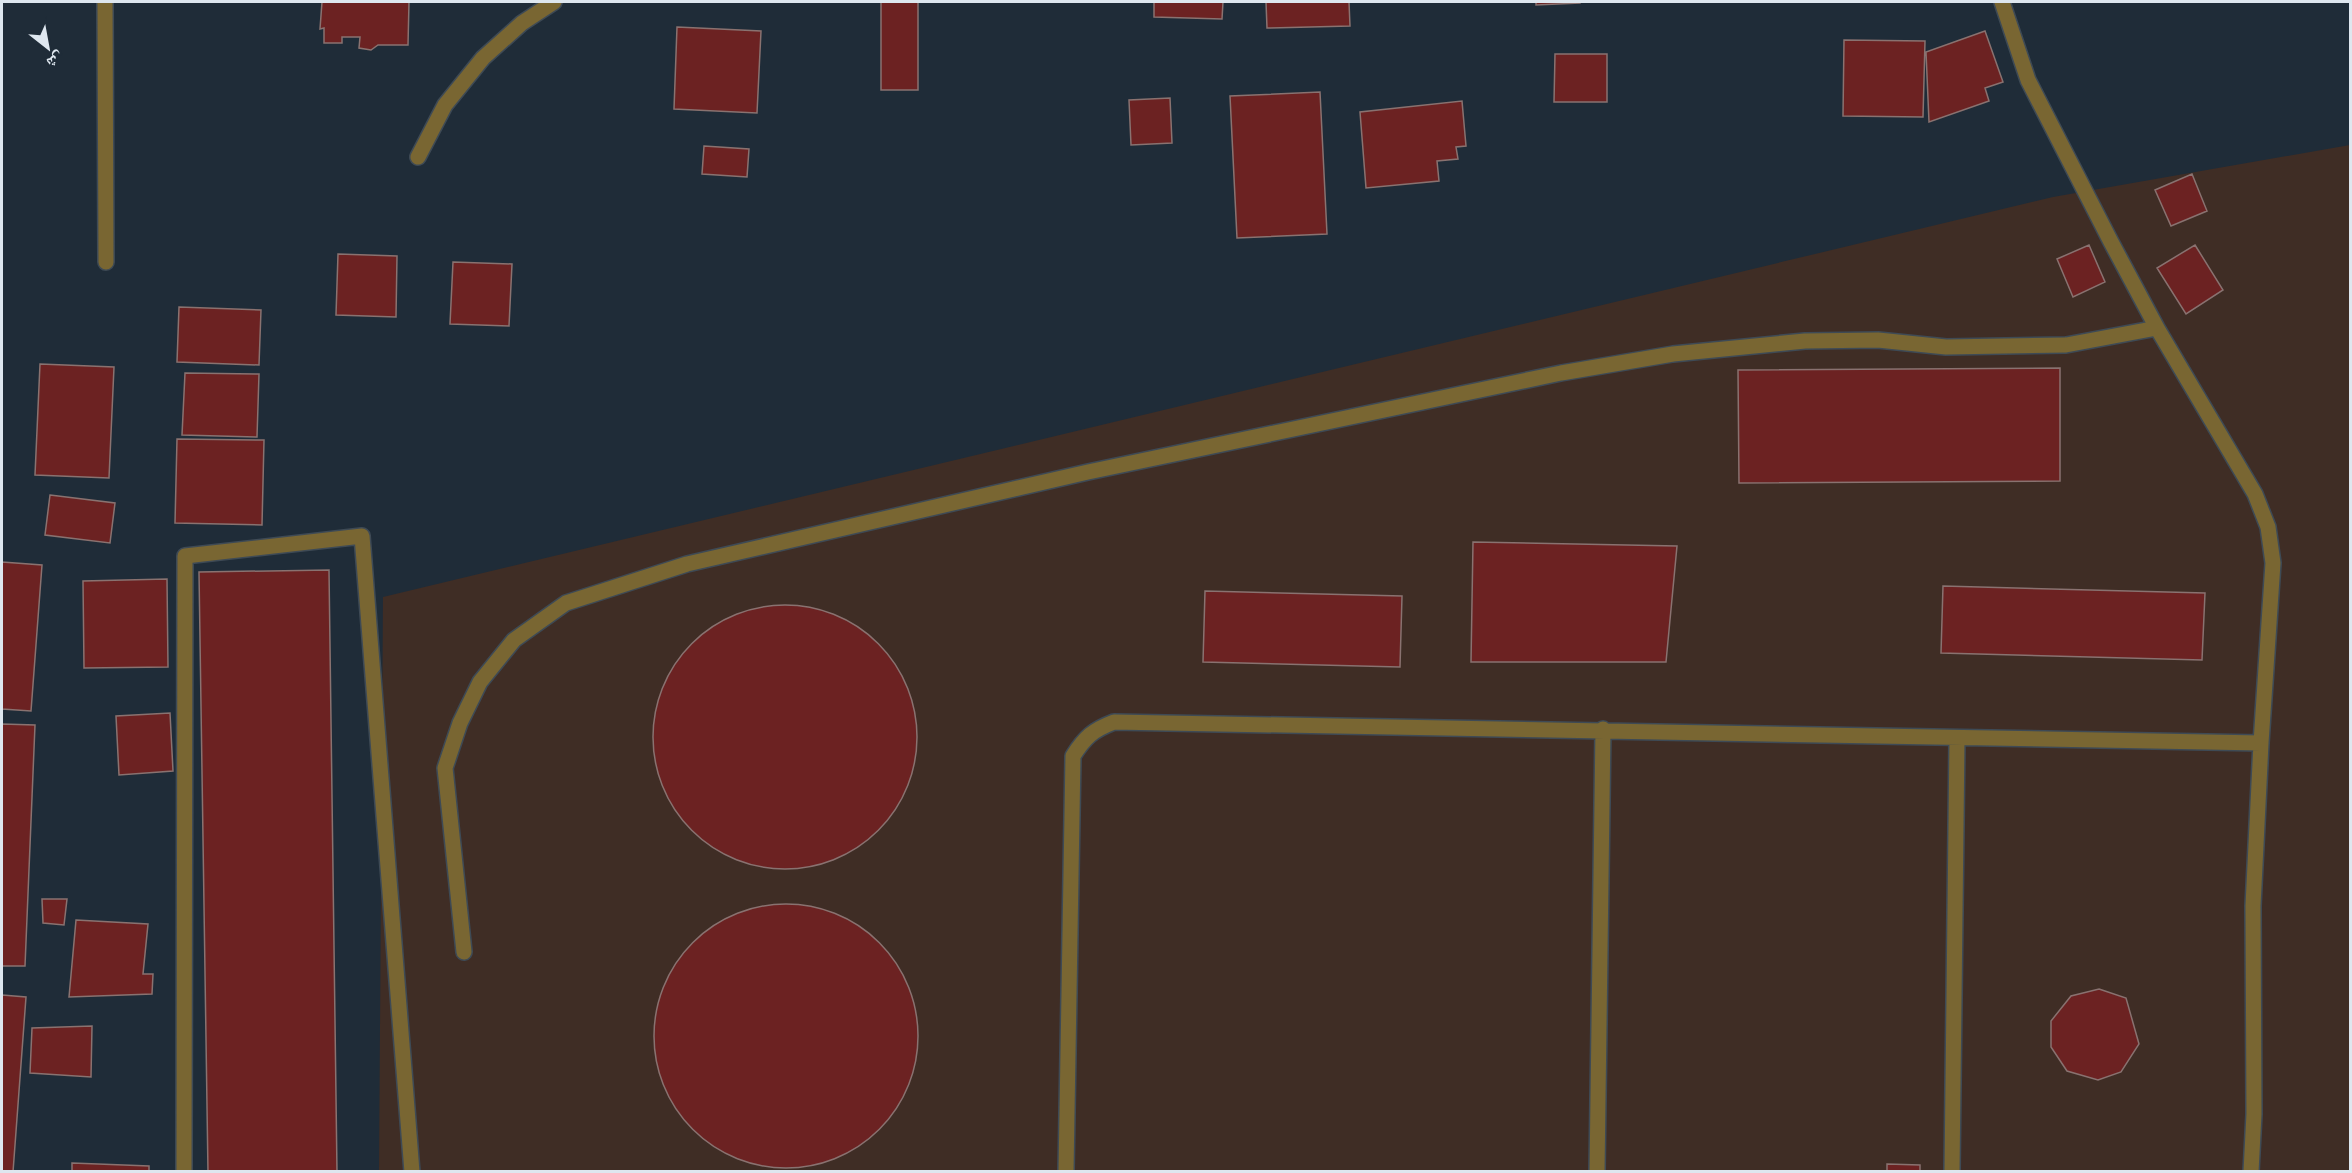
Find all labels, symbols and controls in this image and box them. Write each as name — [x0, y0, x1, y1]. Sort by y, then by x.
north arrow — [18, 18, 78, 78]
text: ش — [43, 48, 68, 73]

